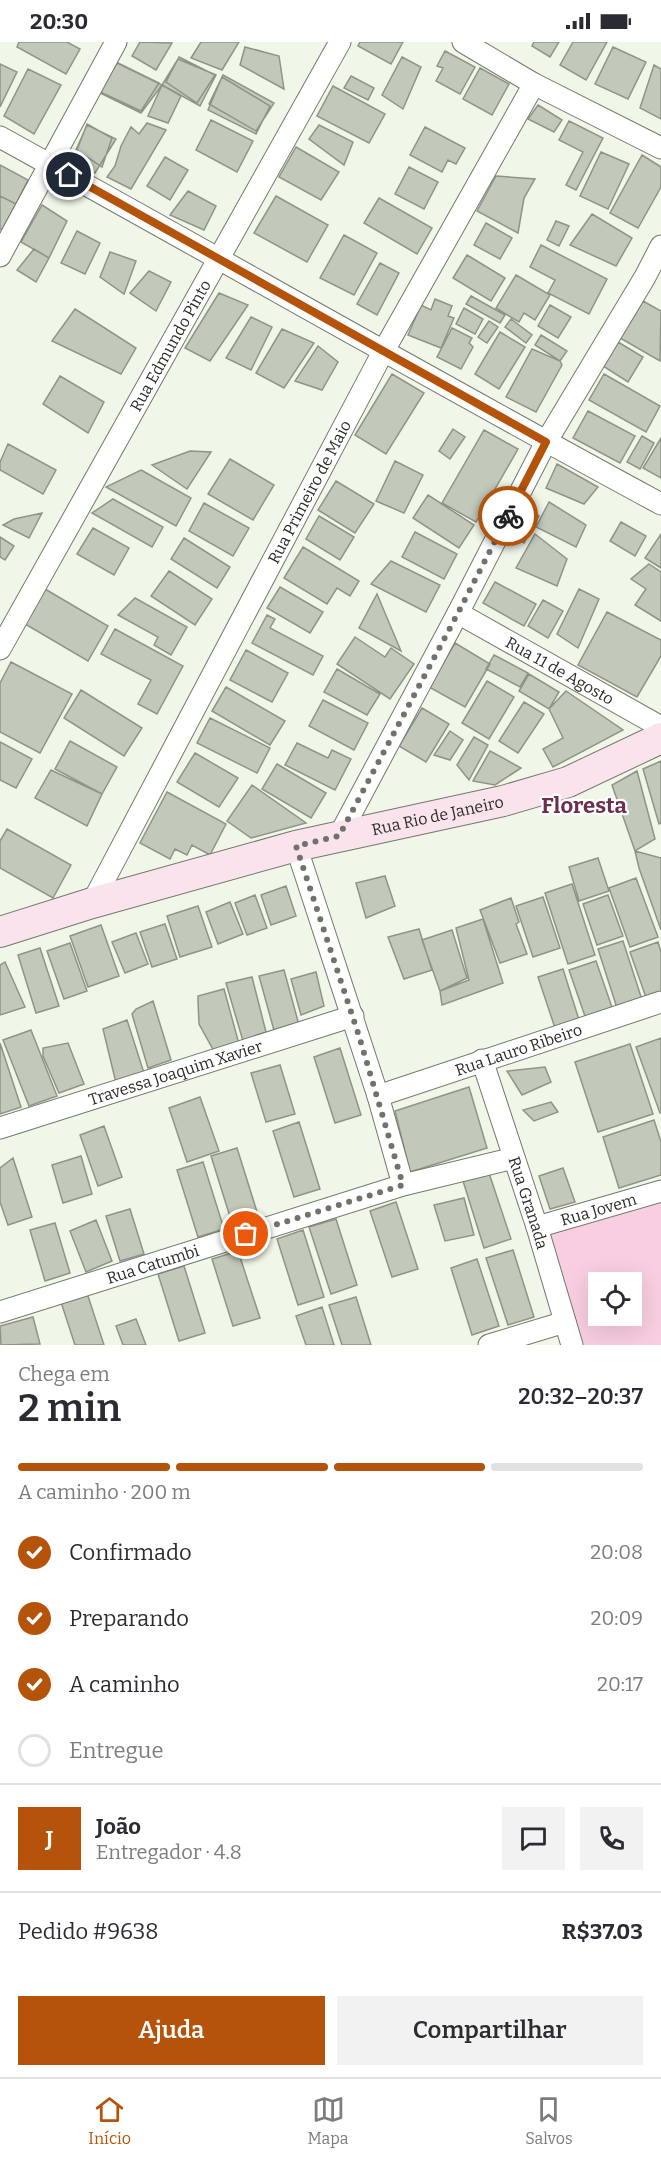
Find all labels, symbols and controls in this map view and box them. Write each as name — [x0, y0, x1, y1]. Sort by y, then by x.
text: 20:30 — [30, 8, 88, 35]
pin — [43, 149, 94, 200]
icon: home — [52, 158, 85, 191]
street label: Rua Edmundo Pinto — [126, 276, 214, 414]
street label: Rua Primeiro de Maio — [264, 417, 355, 567]
courier — [478, 486, 538, 546]
icon: bike — [492, 500, 525, 533]
street label: Rua 11 de Agosto — [503, 632, 617, 708]
street label: Rua Rio de Janeiro — [370, 792, 505, 839]
district label: Floresta — [541, 792, 627, 819]
street label: Rua Lauro Ribeiro — [453, 1019, 584, 1079]
street label: Travessa Joaquim Xavier — [86, 1036, 265, 1109]
street label: Rua Granada — [505, 1154, 553, 1251]
street label: Rua Jovem — [558, 1189, 639, 1229]
pin — [220, 1208, 271, 1259]
icon: bag — [229, 1217, 262, 1250]
street label: Rua Catumbi — [104, 1240, 201, 1287]
map controls — [588, 1272, 642, 1326]
button: locate — [588, 1272, 642, 1326]
text: Chega em — [18, 1362, 110, 1386]
text: 20:32–20:37 — [518, 1383, 643, 1410]
text: 2 min — [18, 1385, 121, 1431]
text: A caminho · 200 m — [18, 1480, 190, 1504]
icon: check — [18, 1536, 51, 1569]
text: Confirmado — [69, 1539, 192, 1566]
text: 20:08 — [590, 1540, 643, 1564]
icon: check — [18, 1602, 51, 1635]
text: Preparando — [69, 1605, 189, 1632]
text: 20:09 — [591, 1606, 643, 1630]
icon: check — [18, 1668, 51, 1701]
text: A caminho — [69, 1671, 180, 1698]
text: 20:17 — [597, 1672, 643, 1696]
text: Entregue — [69, 1737, 164, 1764]
button: chat — [502, 1807, 565, 1870]
button: phone — [580, 1807, 643, 1870]
text: João — [96, 1813, 141, 1840]
text: J — [46, 1825, 53, 1852]
text: Entregador · 4.8 — [96, 1840, 242, 1864]
text: Pedido #9638 — [18, 1918, 158, 1945]
text: R$37.03 — [562, 1918, 643, 1945]
button: Ajuda — [18, 1996, 325, 2065]
button: Compartilhar — [337, 1996, 643, 2065]
tab: Início — [88, 2093, 131, 2148]
tab: Mapa — [308, 2093, 349, 2148]
tab: Salvos — [525, 2093, 573, 2148]

